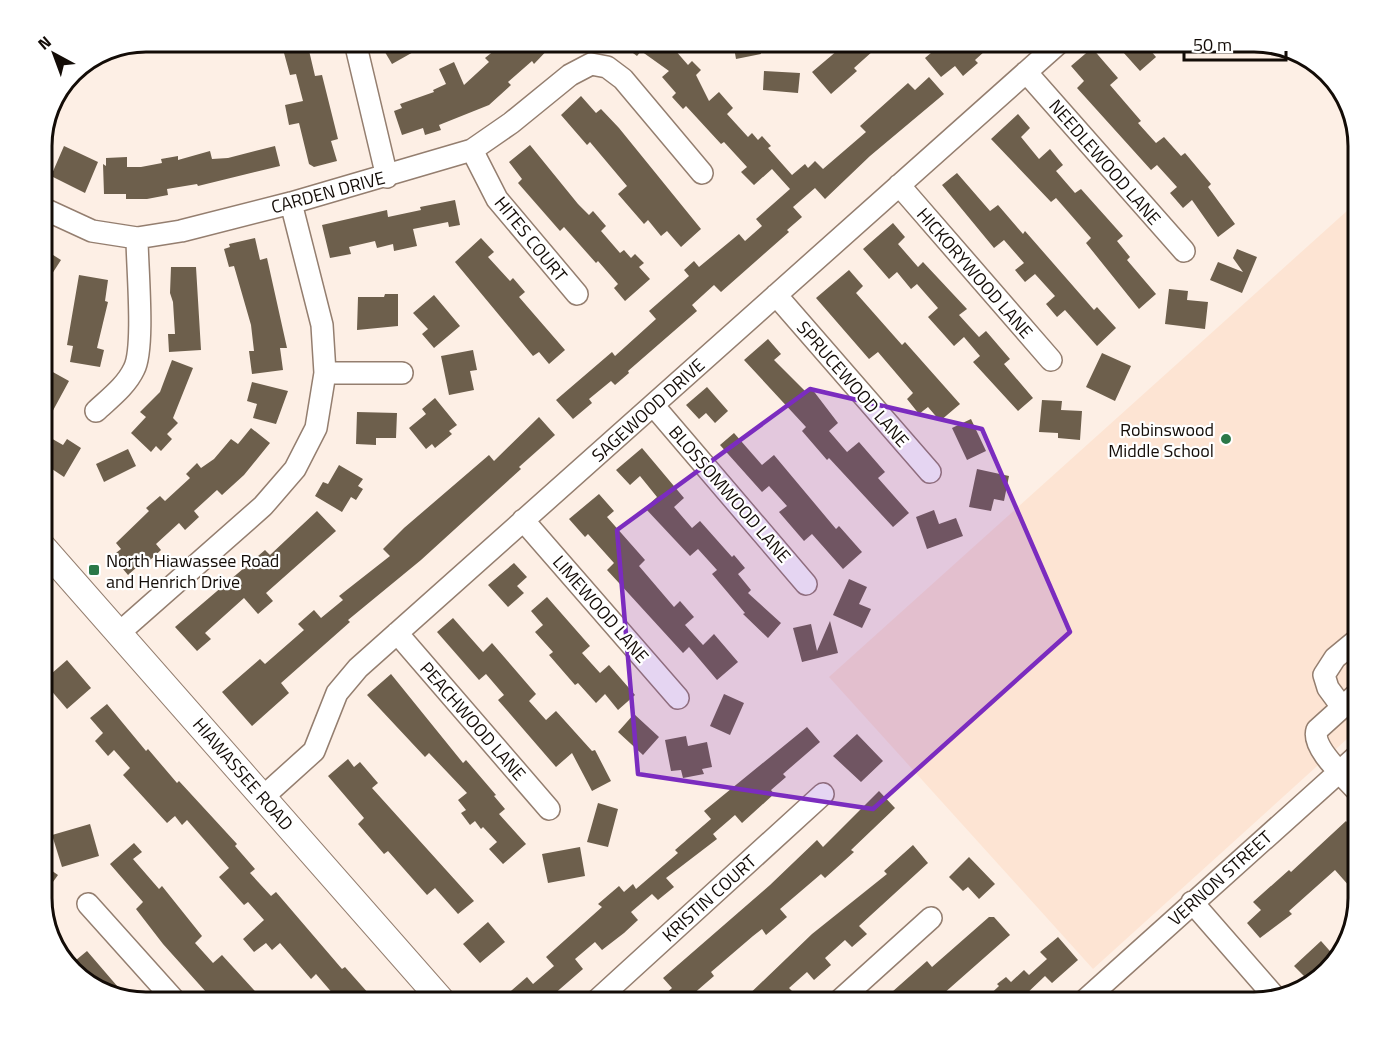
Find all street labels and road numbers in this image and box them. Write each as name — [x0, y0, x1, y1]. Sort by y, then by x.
street label: NEEDLEWOOD LANE — [1043, 93, 1167, 231]
street label: CARDEN DRIVE — [268, 164, 388, 220]
street label: HITES COURT — [488, 190, 574, 288]
street label: HICKORYWOOD LANE — [911, 202, 1039, 344]
street label: SPRUCEWOOD LANE — [790, 315, 916, 453]
street label: SAGEWOOD DRIVE — [585, 352, 711, 468]
street label: BLOSSOMWOOD LANE — [663, 419, 797, 569]
street label: LIMEWOOD LANE — [547, 549, 655, 669]
street label: PEACHWOOD LANE — [414, 656, 532, 786]
street label: HIAWASSEE ROAD — [186, 712, 300, 836]
street label: VERNON STREET — [1162, 824, 1278, 932]
street label: KRISTIN COURT — [656, 848, 763, 948]

